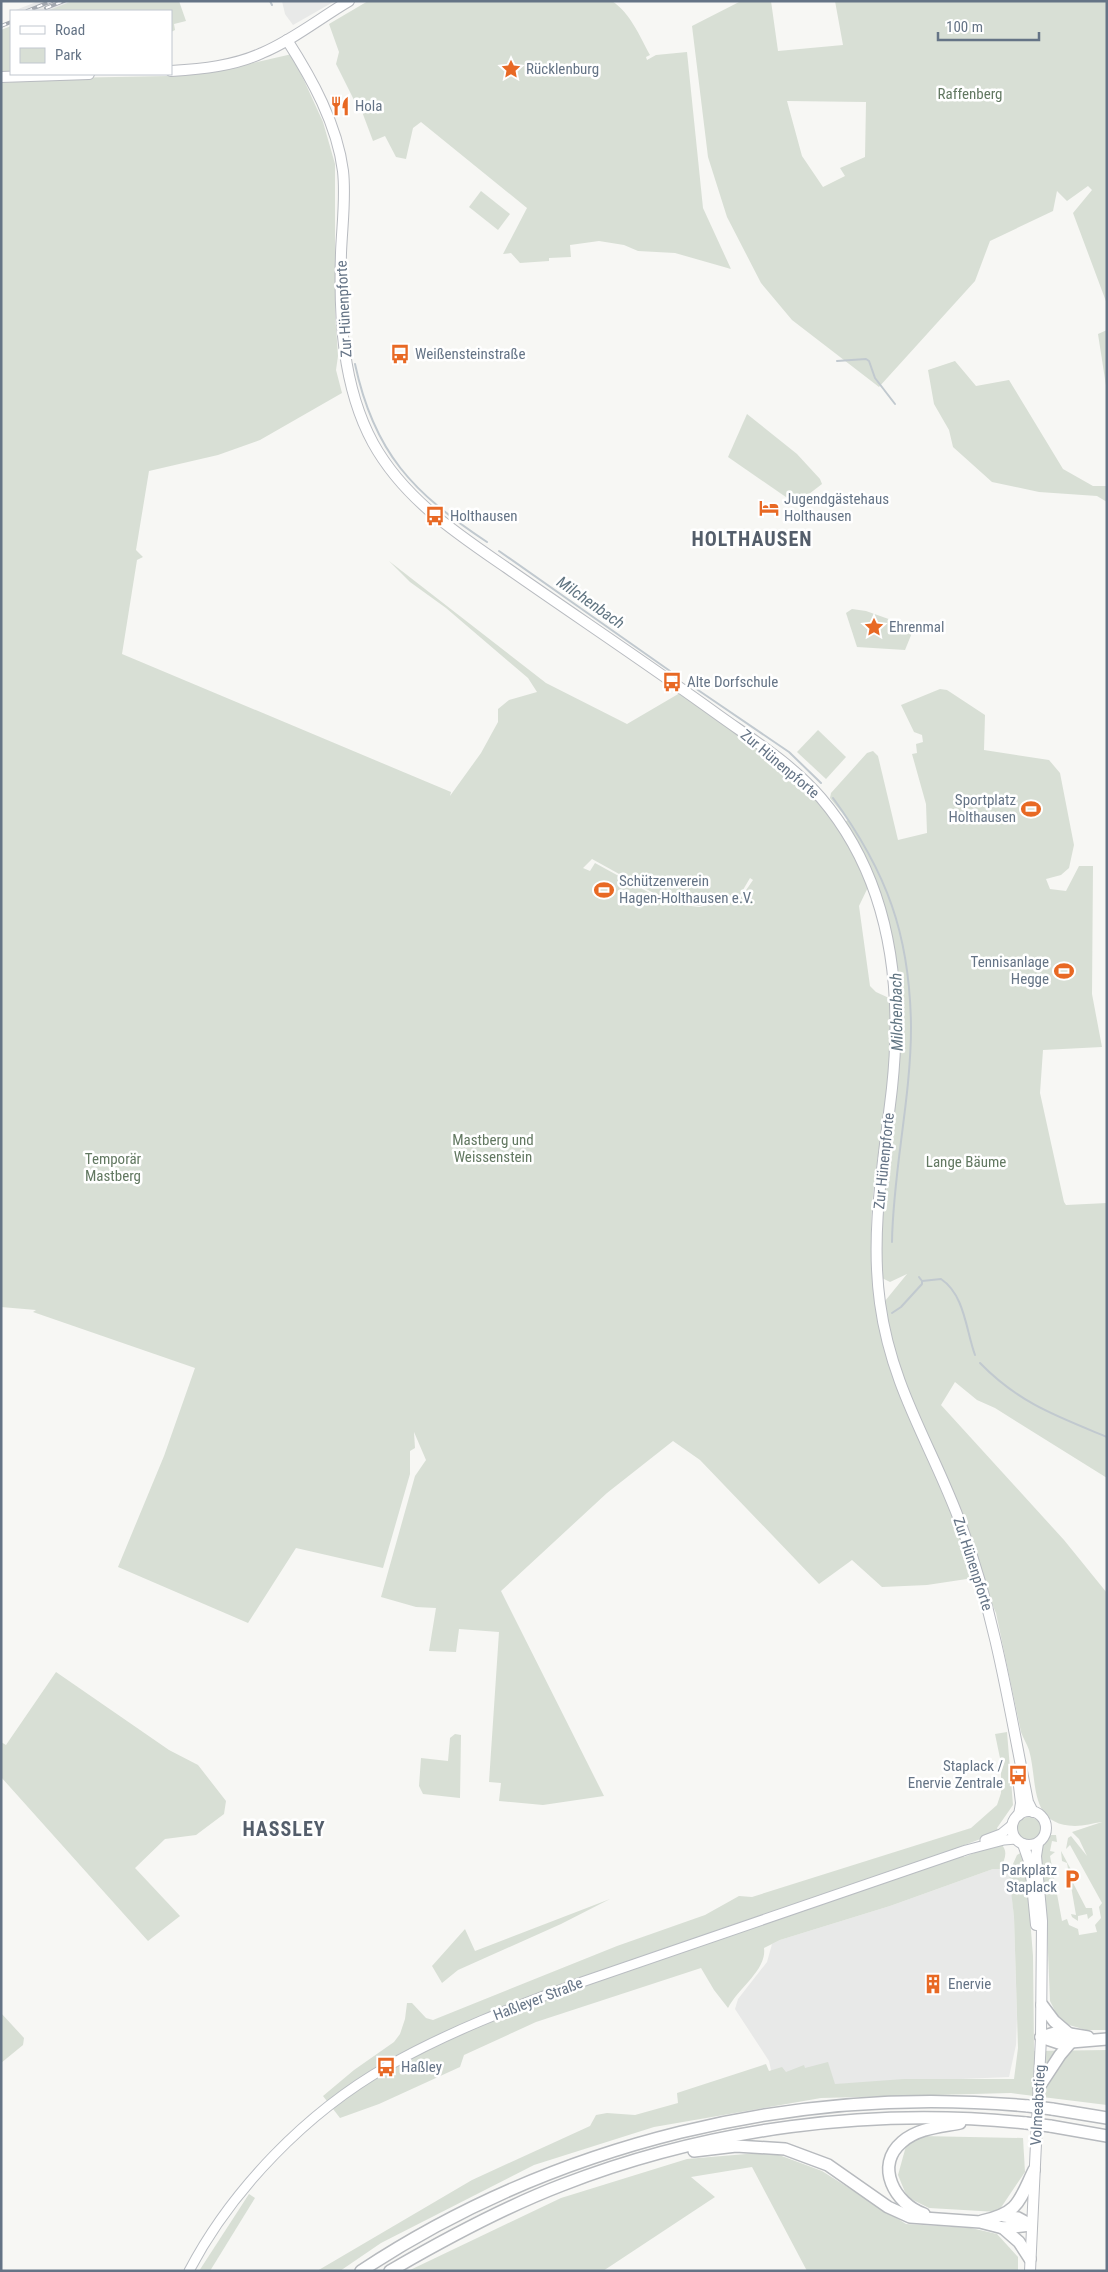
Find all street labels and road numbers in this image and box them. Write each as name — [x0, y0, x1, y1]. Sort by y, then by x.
street label: Zur Hünenpforte — [332, 260, 356, 358]
street label: Zur Hünenpforte — [737, 726, 823, 802]
street label: Zur Hünenpforte — [870, 1112, 898, 1210]
street label: Zur Hünenpforte — [949, 1515, 997, 1613]
street label: Haßleyer Straße — [491, 1974, 585, 2024]
street label: Volmeabstieg — [1027, 2064, 1049, 2146]

